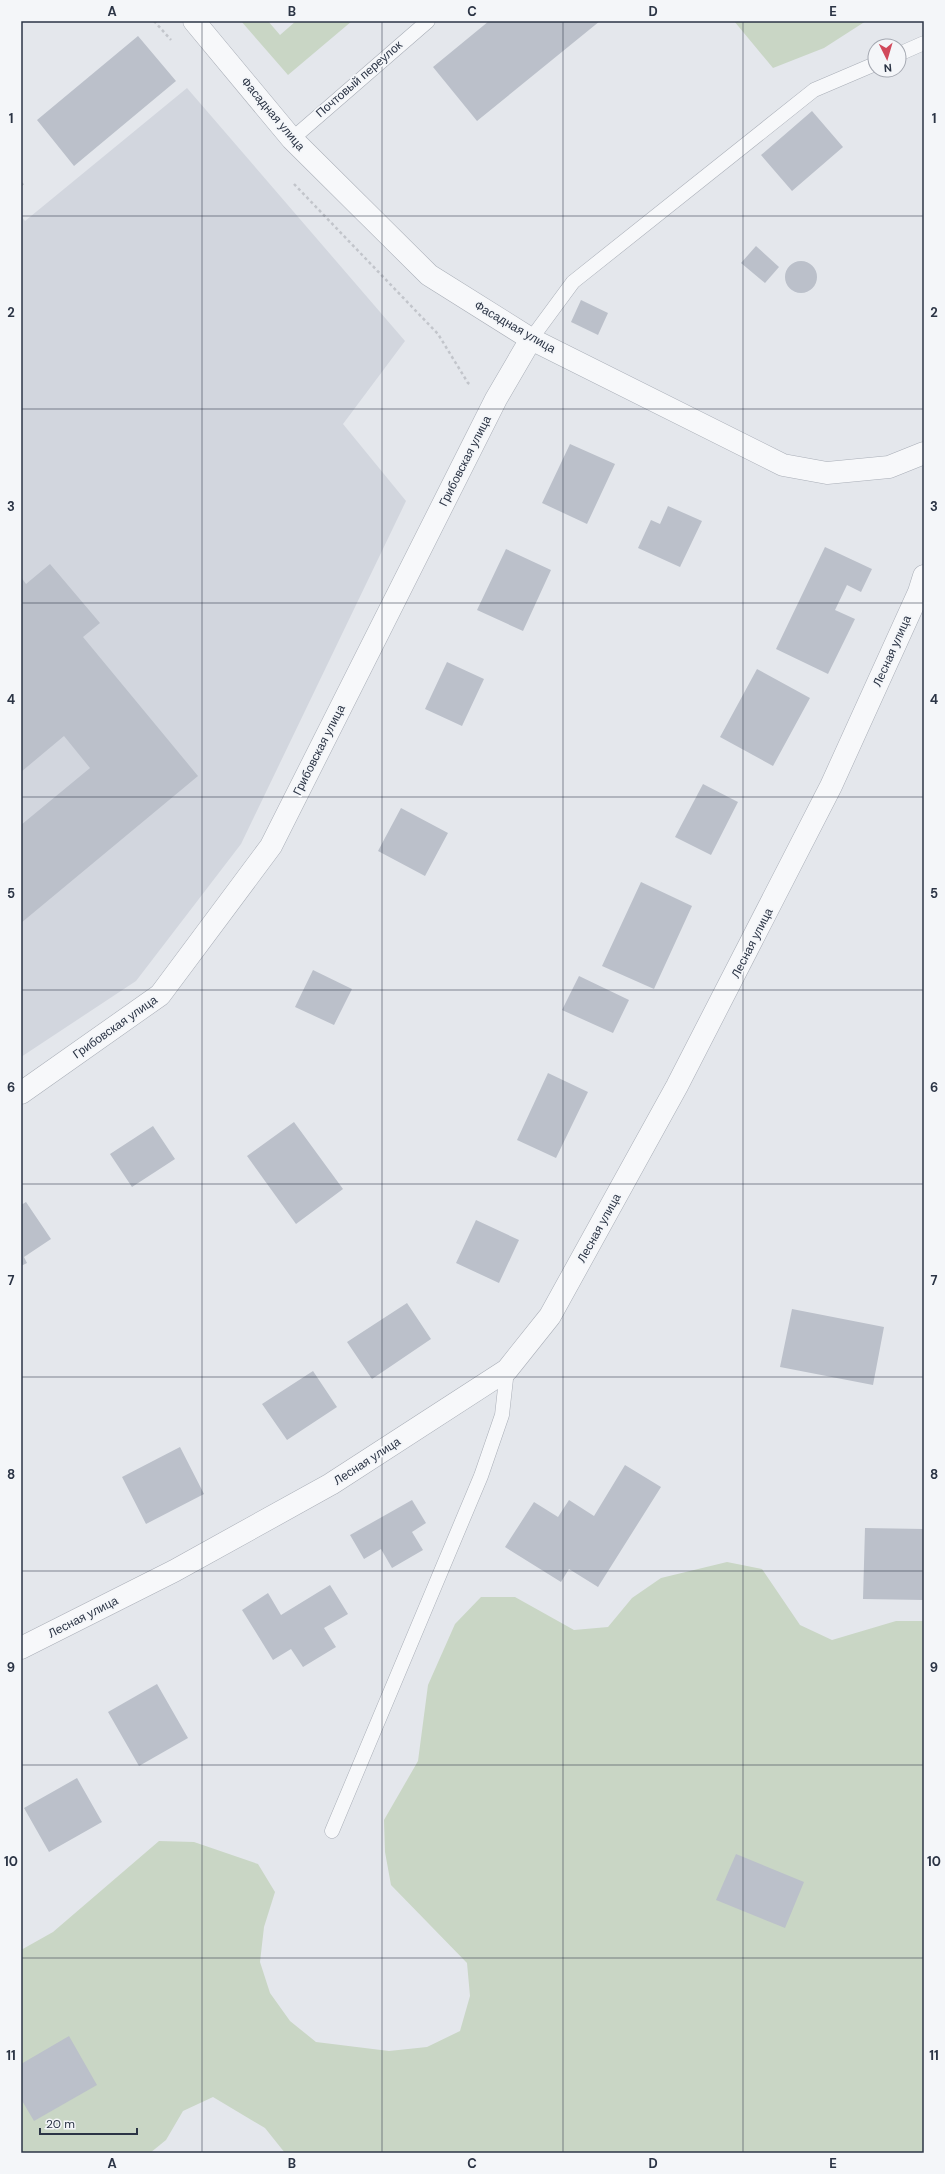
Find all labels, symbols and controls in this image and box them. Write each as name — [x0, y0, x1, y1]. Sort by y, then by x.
text: A — [107, 3, 117, 20]
text: B — [288, 3, 296, 20]
text: C — [467, 3, 477, 20]
text: D — [648, 3, 658, 20]
text: E — [829, 3, 837, 20]
street label: Почтовый переулок — [312, 37, 406, 121]
north arrow — [867, 38, 907, 78]
text: N — [883, 61, 892, 75]
street label: Фасадная улица — [237, 74, 309, 154]
text: 1 — [9, 110, 13, 127]
text: 1 — [932, 110, 936, 127]
street label: Фасадная улица — [471, 297, 559, 357]
text: 2 — [7, 304, 15, 321]
text: 2 — [930, 304, 938, 321]
street label: Грибовская улица — [435, 413, 495, 509]
text: 3 — [7, 498, 15, 515]
text: 3 — [930, 498, 938, 515]
street label: Лесная улица — [869, 612, 915, 689]
text: 4 — [7, 691, 15, 708]
text: 4 — [930, 691, 938, 708]
street label: Грибовская улица — [289, 702, 349, 798]
text: 5 — [7, 885, 15, 902]
text: 5 — [930, 885, 938, 902]
street label: Лесная улица — [727, 905, 777, 981]
street label: Грибовская улица — [70, 992, 161, 1062]
text: 6 — [7, 1079, 15, 1096]
text: 6 — [930, 1079, 938, 1096]
street label: Лесная улица — [573, 1190, 625, 1265]
text: 7 — [8, 1272, 15, 1289]
text: 7 — [931, 1272, 938, 1289]
street label: Лесная улица — [331, 1433, 404, 1489]
text: 8 — [7, 1466, 15, 1483]
text: 8 — [930, 1466, 938, 1483]
street label: Лесная улица — [45, 1592, 121, 1642]
text: 9 — [7, 1659, 15, 1676]
text: 9 — [930, 1659, 938, 1676]
text: 10 — [4, 1853, 18, 1870]
text: 10 — [927, 1853, 941, 1870]
text: 11 — [6, 2047, 16, 2064]
text: 11 — [929, 2047, 939, 2064]
scale bar — [40, 2110, 137, 2136]
text: 20 m — [46, 2116, 75, 2132]
text: A — [107, 2155, 117, 2172]
text: B — [288, 2155, 296, 2172]
text: C — [467, 2155, 477, 2172]
text: D — [648, 2155, 658, 2172]
text: E — [829, 2155, 837, 2172]

